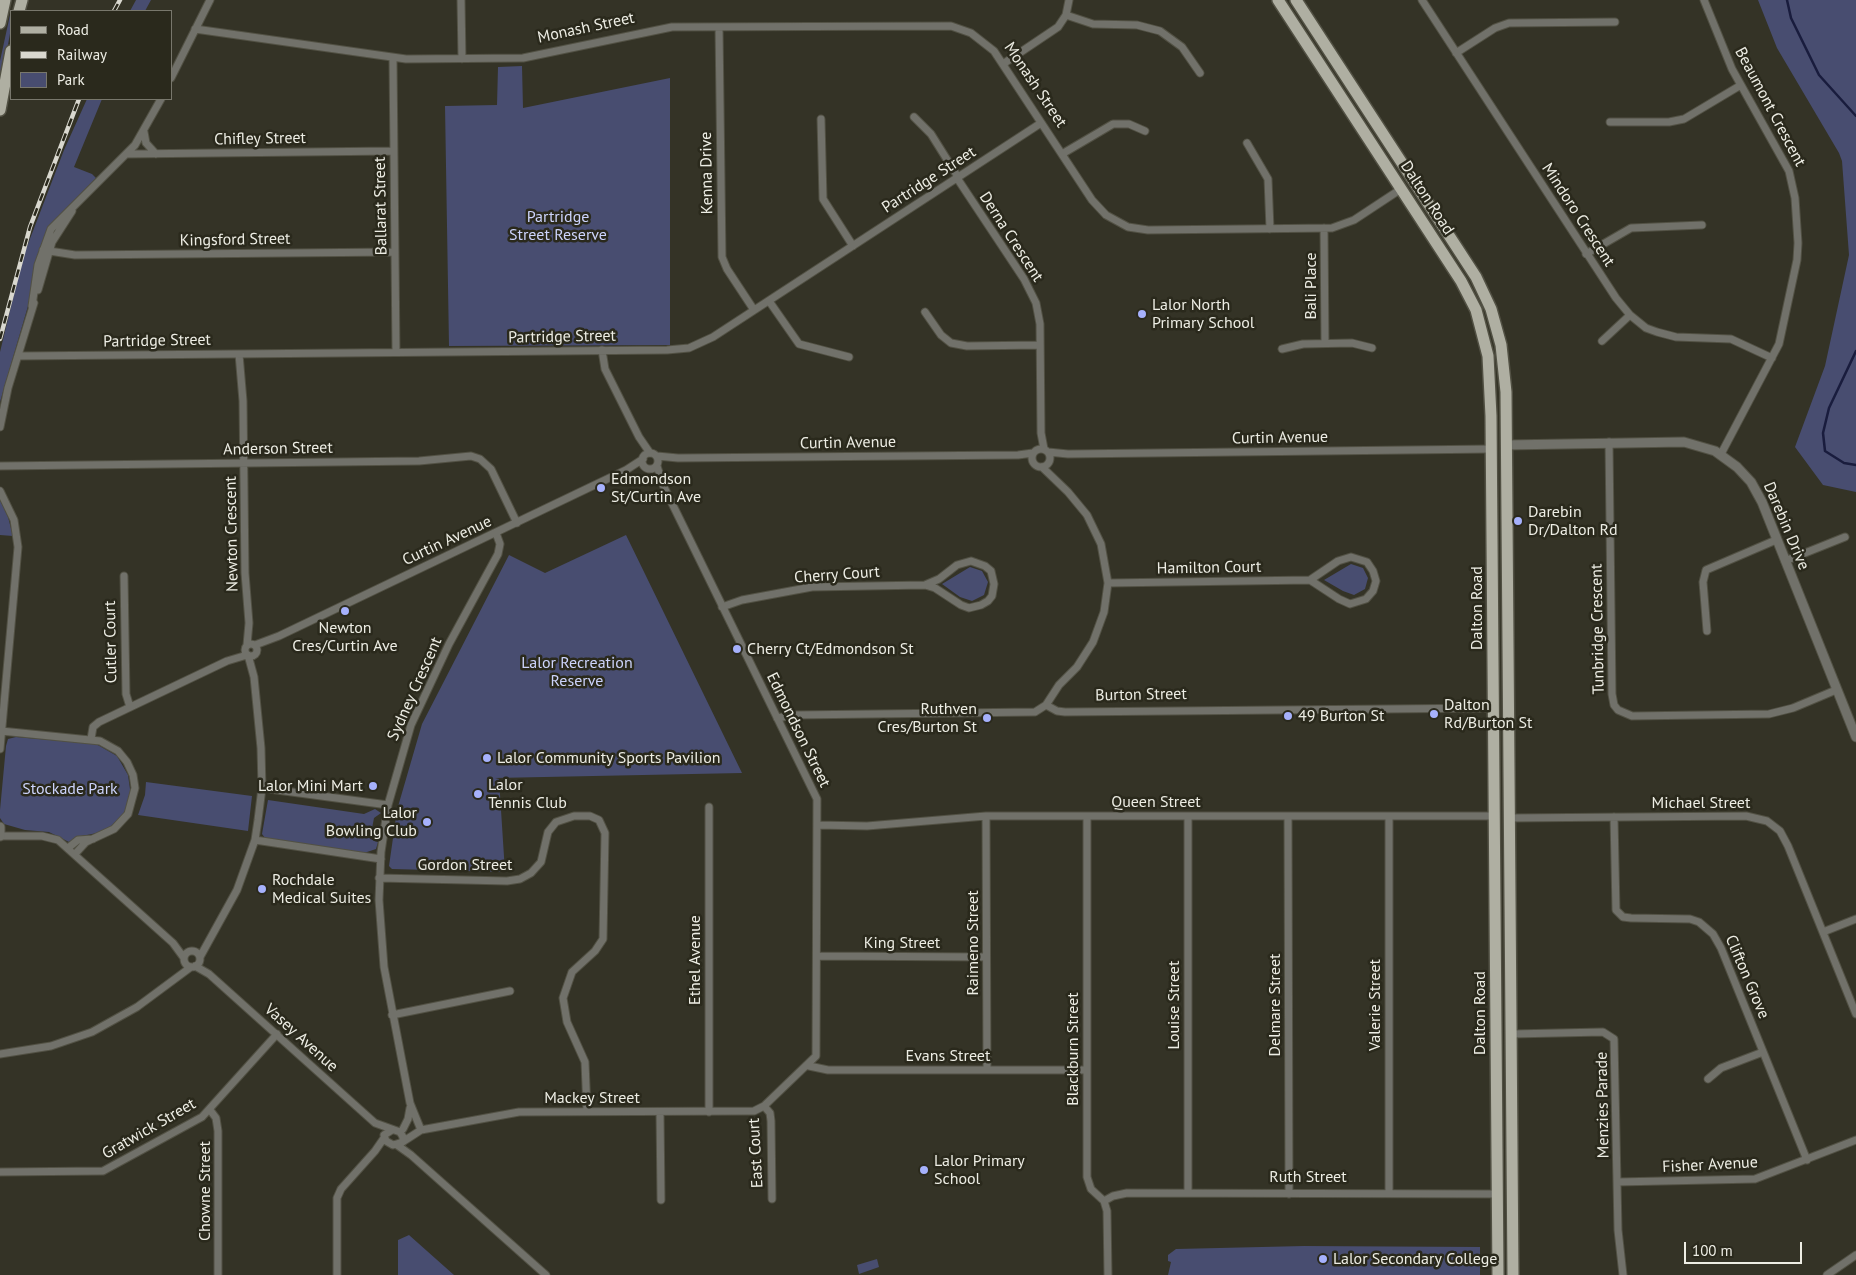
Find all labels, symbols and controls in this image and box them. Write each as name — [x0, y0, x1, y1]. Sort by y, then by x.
street label: Monash Street — [536, 8, 636, 48]
legend — [10, 10, 172, 100]
text: Road — [57, 20, 89, 39]
street label: Monash Street — [999, 39, 1071, 131]
street label: Beaumont Crescent — [1730, 44, 1810, 170]
text: Railway — [57, 45, 107, 64]
text: Park — [57, 70, 85, 89]
street label: Chifley Street — [214, 129, 306, 149]
street label: Kenna Drive — [697, 131, 717, 215]
street label: Partridge Street — [879, 143, 979, 217]
street label: Ballarat Street — [371, 157, 391, 255]
street label: Dalton Road — [1396, 158, 1458, 238]
street label: Mindoro Crescent — [1537, 160, 1619, 270]
street label: Derna Crescent — [975, 188, 1047, 286]
park label: Partridge Street Reserve — [509, 207, 607, 245]
street label: Kingsford Street — [179, 229, 291, 251]
street label: Bali Place — [1301, 252, 1321, 320]
place label: Lalor North Primary School — [1152, 295, 1254, 333]
marker: Lalor North Primary School — [1136, 308, 1148, 320]
street label: Partridge Street — [508, 326, 616, 348]
street label: Partridge Street — [103, 330, 211, 352]
street label: Curtin Avenue — [1232, 428, 1328, 448]
street label: Curtin Avenue — [800, 433, 896, 453]
street label: Anderson Street — [223, 438, 333, 460]
place label: Edmondson St/Curtin Ave — [611, 469, 701, 507]
street label: Newton Crescent — [221, 476, 243, 592]
street label: Darebin Drive — [1759, 479, 1813, 573]
marker: Edmondson St/Curtin Ave — [595, 482, 607, 494]
place label: Darebin Dr/Dalton Rd — [1528, 502, 1618, 540]
street label: Curtin Avenue — [399, 512, 495, 570]
marker: Darebin Dr/Dalton Rd — [1512, 515, 1524, 527]
street label: Hamilton Court — [1157, 557, 1261, 579]
street label: Cherry Court — [794, 562, 880, 588]
street label: Tunbridge Crescent — [1587, 563, 1609, 695]
street label: Dalton Road — [1467, 566, 1487, 650]
street label: Cutler Court — [101, 601, 121, 683]
marker: Newton Cres/Curtin Ave — [339, 605, 351, 617]
place label: Newton Cres/Curtin Ave — [292, 618, 398, 656]
street label: Sydney Crescent — [384, 634, 446, 744]
place label: Cherry Ct/Edmondson St — [747, 639, 914, 659]
marker: Cherry Ct/Edmondson St — [731, 643, 743, 655]
park label: Lalor Recreation Reserve — [521, 653, 633, 691]
street label: Edmondson Street — [762, 669, 834, 791]
street label: Burton Street — [1095, 685, 1187, 705]
place label: Dalton Rd/Burton St — [1444, 695, 1532, 733]
place label: Ruthven Cres/Burton St — [878, 699, 977, 737]
place label: 49 Burton St — [1298, 706, 1384, 726]
marker: Dalton Rd/Burton St — [1428, 708, 1440, 720]
marker: 49 Burton St — [1282, 710, 1294, 722]
marker: Ruthven Cres/Burton St — [981, 712, 993, 724]
place label: Lalor Community Sports Pavilion — [497, 748, 720, 768]
marker: Lalor Community Sports Pavilion — [481, 752, 493, 764]
place label: Lalor Tennis Club — [488, 775, 567, 813]
place label: Lalor Mini Mart — [258, 776, 363, 796]
park label: Stockade Park — [22, 779, 118, 799]
marker: Lalor Mini Mart — [367, 780, 379, 792]
marker: Lalor Tennis Club — [472, 788, 484, 800]
street label: Queen Street — [1111, 792, 1201, 812]
street label: Michael Street — [1652, 793, 1750, 813]
place label: Lalor Bowling Club — [326, 803, 417, 841]
marker: Lalor Bowling Club — [421, 816, 433, 828]
street label: Gordon Street — [418, 855, 512, 875]
place label: Rochdale Medical Suites — [272, 870, 371, 908]
marker: Rochdale Medical Suites — [256, 883, 268, 895]
street label: Raimeno Street — [963, 890, 983, 996]
street label: Ethel Avenue — [685, 915, 705, 1005]
street label: Clifton Grove — [1721, 932, 1773, 1022]
street label: King Street — [864, 933, 940, 953]
street label: Delmare Street — [1265, 954, 1285, 1056]
street label: Valerie Street — [1365, 959, 1385, 1051]
street label: Louise Street — [1164, 961, 1184, 1049]
street label: Dalton Road — [1470, 971, 1490, 1055]
street label: Blackburn Street — [1063, 992, 1083, 1106]
street label: Vasey Avenue — [260, 1000, 342, 1076]
street label: Evans Street — [906, 1046, 990, 1066]
street label: Menzies Parade — [1592, 1052, 1614, 1158]
street label: Mackey Street — [544, 1088, 640, 1108]
street label: Gratwick Street — [99, 1095, 199, 1163]
street label: East Court — [745, 1118, 767, 1188]
street label: Chowne Street — [195, 1141, 215, 1241]
place label: Lalor Primary School — [934, 1151, 1025, 1189]
street label: Fisher Avenue — [1662, 1153, 1758, 1177]
marker: Lalor Primary School — [918, 1164, 930, 1176]
street label: Ruth Street — [1269, 1167, 1347, 1187]
scale bar — [1686, 1232, 1804, 1264]
text: 100 m — [1692, 1241, 1733, 1260]
place label: Lalor Secondary College — [1333, 1249, 1497, 1269]
marker: Lalor Secondary College — [1317, 1253, 1329, 1265]

